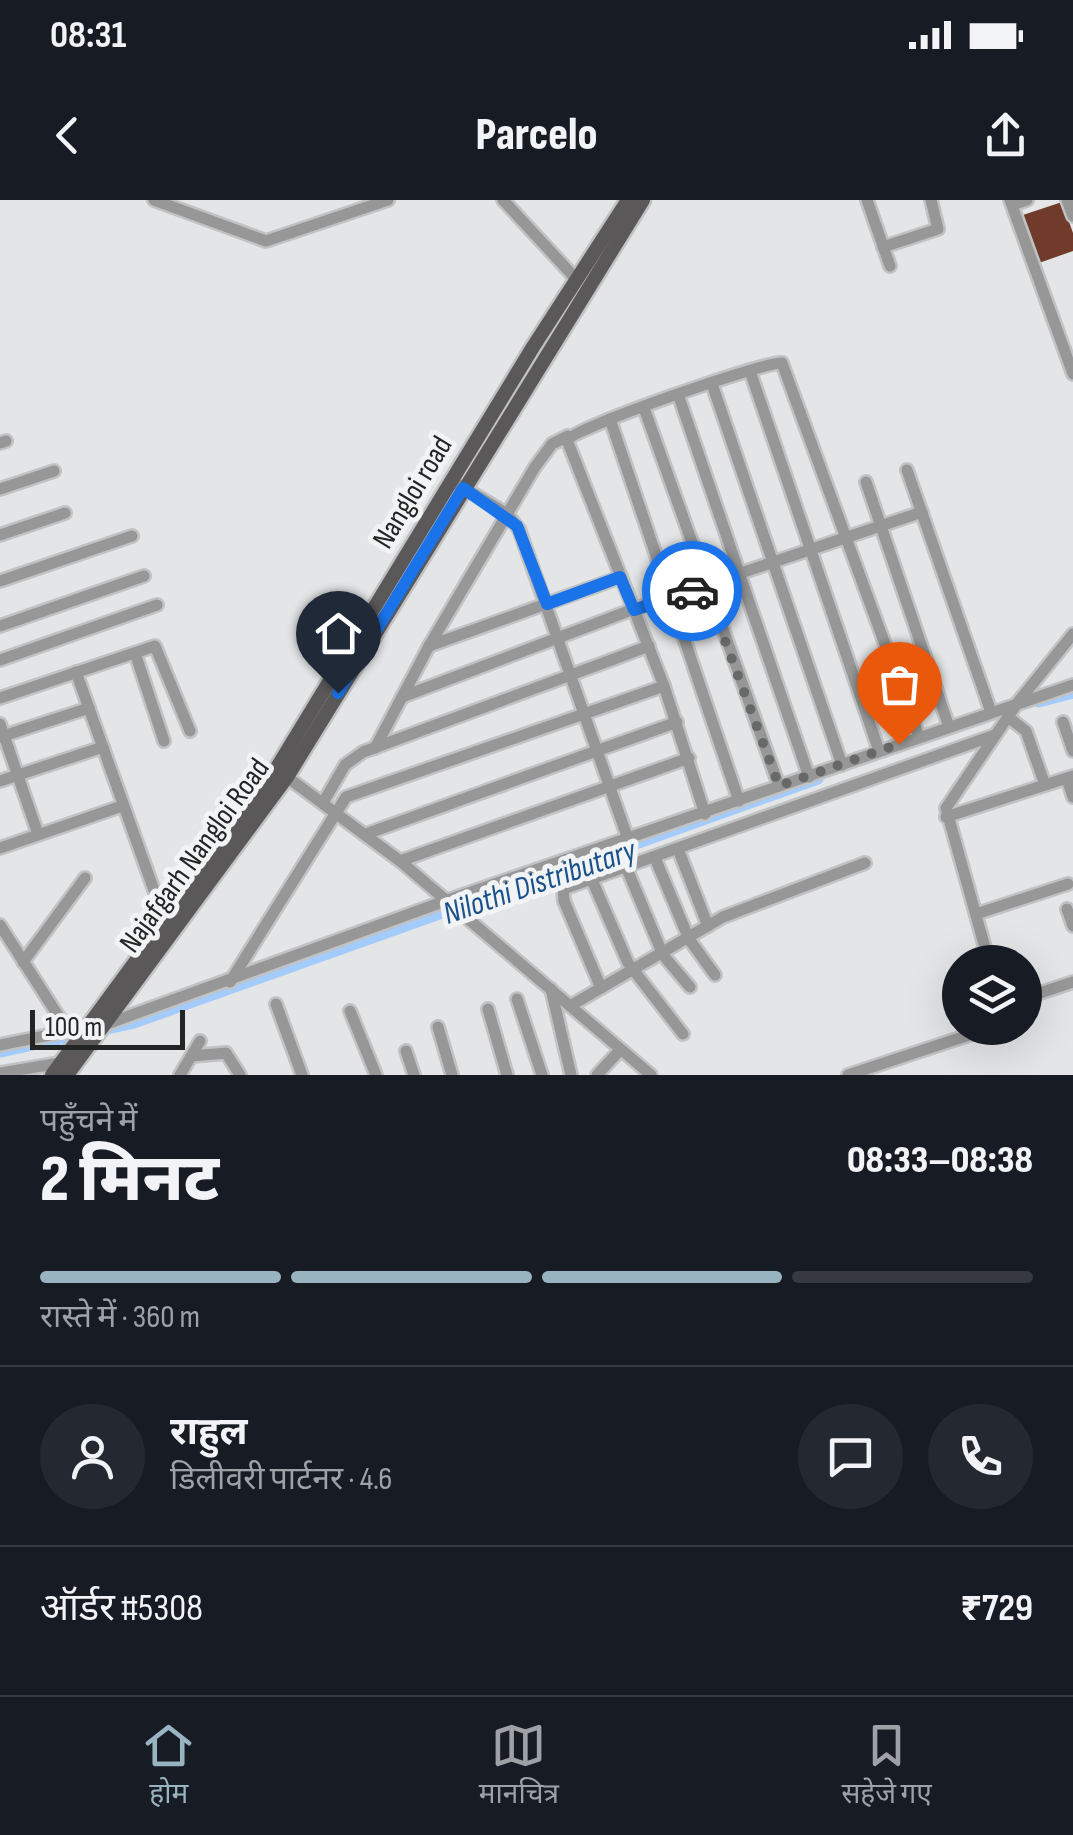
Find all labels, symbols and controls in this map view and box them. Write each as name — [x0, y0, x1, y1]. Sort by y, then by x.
text: 08:31 — [50, 13, 126, 58]
icon: back — [40, 108, 95, 163]
text: Parcelo — [476, 108, 597, 163]
icon: share — [978, 108, 1033, 163]
street label: Nangloi road — [365, 430, 460, 555]
courier — [642, 541, 742, 641]
icon: car — [665, 564, 720, 619]
pin — [296, 591, 381, 694]
icon: home — [311, 606, 366, 661]
pin — [857, 642, 942, 745]
icon: bag — [872, 657, 927, 712]
street label: Najafgarh Nangloi Road — [112, 751, 277, 960]
water label: Nilothi Distributary — [438, 831, 642, 934]
map controls — [942, 945, 1042, 1045]
button: layers — [942, 945, 1042, 1045]
scale bar — [30, 1005, 185, 1050]
text: 100 m — [45, 1011, 102, 1044]
text: पहुँचने में — [40, 1102, 137, 1141]
text: 08:33–08:38 — [847, 1138, 1033, 1183]
text: 2 मिनट — [40, 1142, 219, 1220]
text: रास्ते में · 360 m — [40, 1298, 200, 1337]
button: person — [40, 1404, 145, 1509]
button: chat — [798, 1404, 903, 1509]
button: phone — [928, 1404, 1033, 1509]
text: राहुल — [170, 1410, 247, 1455]
text: डिलीवरी पार्टनर · 4.6 — [170, 1460, 392, 1499]
text: ऑर्डर #5308 — [40, 1586, 203, 1631]
text: ₹729 — [960, 1586, 1033, 1631]
tab: होम — [141, 1718, 196, 1814]
tab: मानचित्र — [479, 1718, 559, 1814]
tab: सहेजे गए — [841, 1718, 932, 1814]

